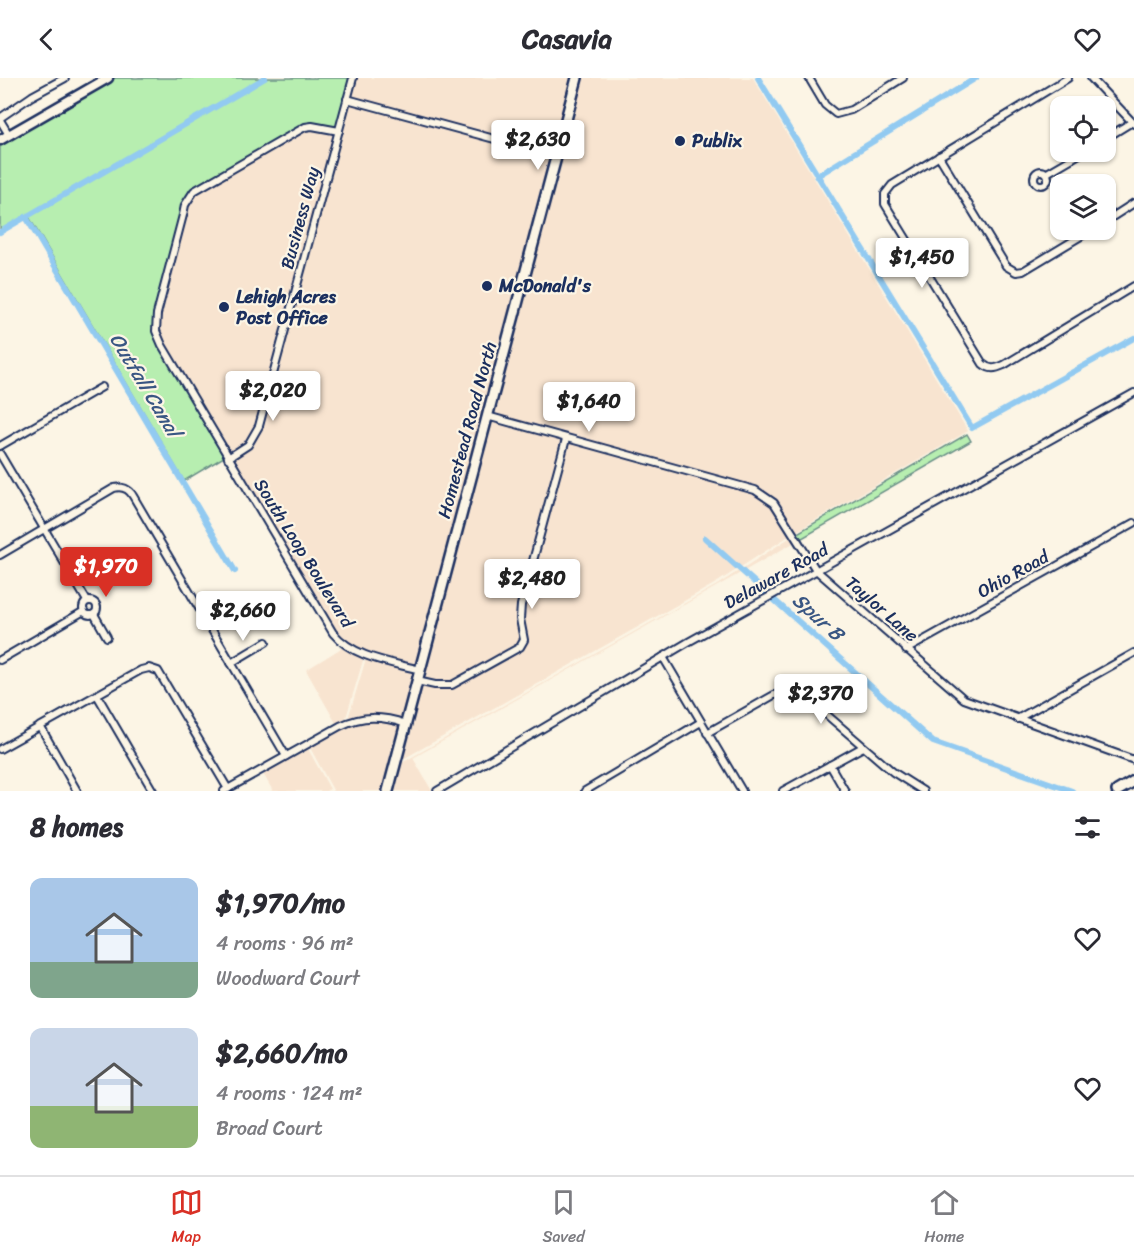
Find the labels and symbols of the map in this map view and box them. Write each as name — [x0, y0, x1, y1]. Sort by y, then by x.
pin: $2,630 — [489, 120, 587, 171]
place label: Publix — [692, 125, 743, 157]
marker: Publix — [673, 134, 687, 148]
street label: Business Way — [271, 162, 329, 273]
pin: $1,450 — [873, 238, 971, 289]
place label: McDonald's — [498, 270, 592, 302]
marker: McDonald's — [480, 279, 494, 293]
place label: Lehigh Acres Post Office — [236, 281, 337, 334]
marker: Lehigh Acres Post Office — [217, 300, 231, 314]
water label: Outfall Canal — [100, 326, 192, 448]
street label: Homestead Road North — [428, 338, 506, 522]
pin: $2,020 — [224, 371, 322, 422]
pin: $1,640 — [540, 382, 638, 433]
street label: South Loop Boulevard — [245, 472, 364, 636]
street label: Delaware Road — [718, 533, 836, 618]
street label: Ohio Road — [971, 540, 1056, 607]
pin: $1,970 — [57, 547, 155, 598]
pin: $2,480 — [483, 559, 581, 610]
street label: Taylor Lane — [838, 568, 926, 650]
water label: Spur B — [784, 584, 854, 652]
pin: $2,660 — [194, 591, 292, 642]
pin: $2,370 — [772, 674, 870, 725]

